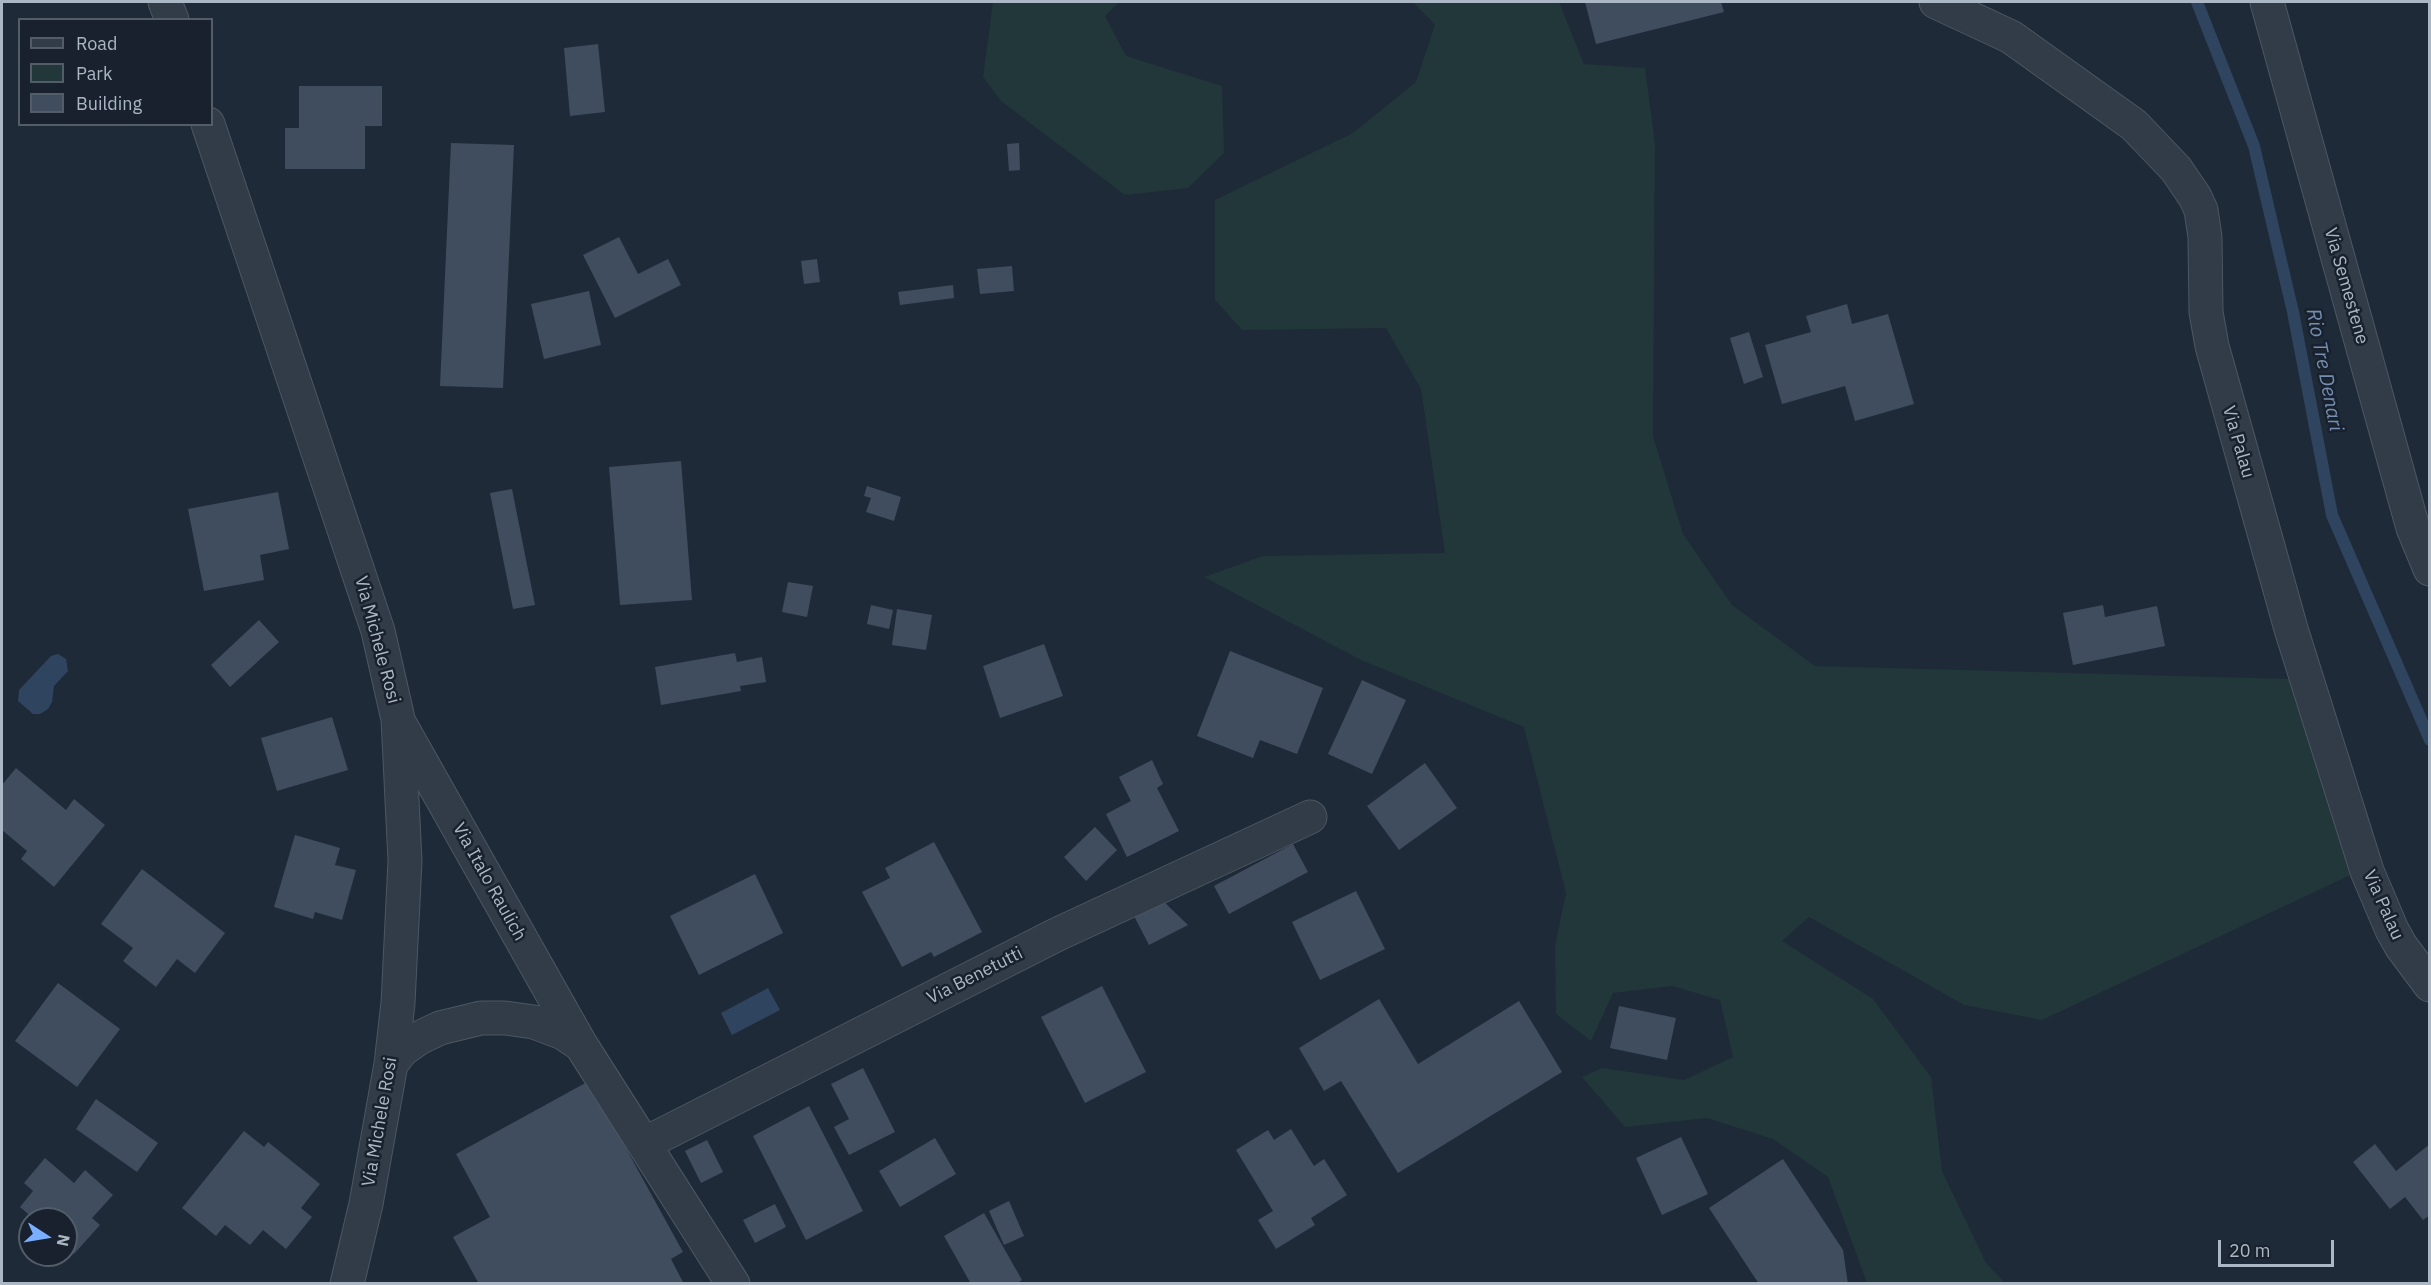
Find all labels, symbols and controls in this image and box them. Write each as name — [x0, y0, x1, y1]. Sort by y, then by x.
legend — [18, 18, 213, 126]
text: Road — [76, 32, 117, 55]
text: Park — [76, 62, 112, 85]
text: Building — [76, 92, 142, 115]
street label: Via Semestene — [2319, 225, 2373, 347]
water label: Rio Tre Denari — [2300, 307, 2348, 433]
street label: Via Palau — [2217, 403, 2259, 481]
street label: Via Michele Rosi — [350, 574, 404, 706]
street label: Via Italo Raulich — [448, 819, 530, 945]
street label: Via Palau — [2358, 867, 2408, 943]
street label: Via Benetutti — [924, 943, 1026, 1009]
street label: Via Michele Rosi — [358, 1056, 402, 1188]
north arrow — [18, 1207, 78, 1267]
scale bar — [2221, 1228, 2336, 1266]
text: N — [53, 1233, 75, 1248]
text: 20 m — [2229, 1239, 2271, 1262]

